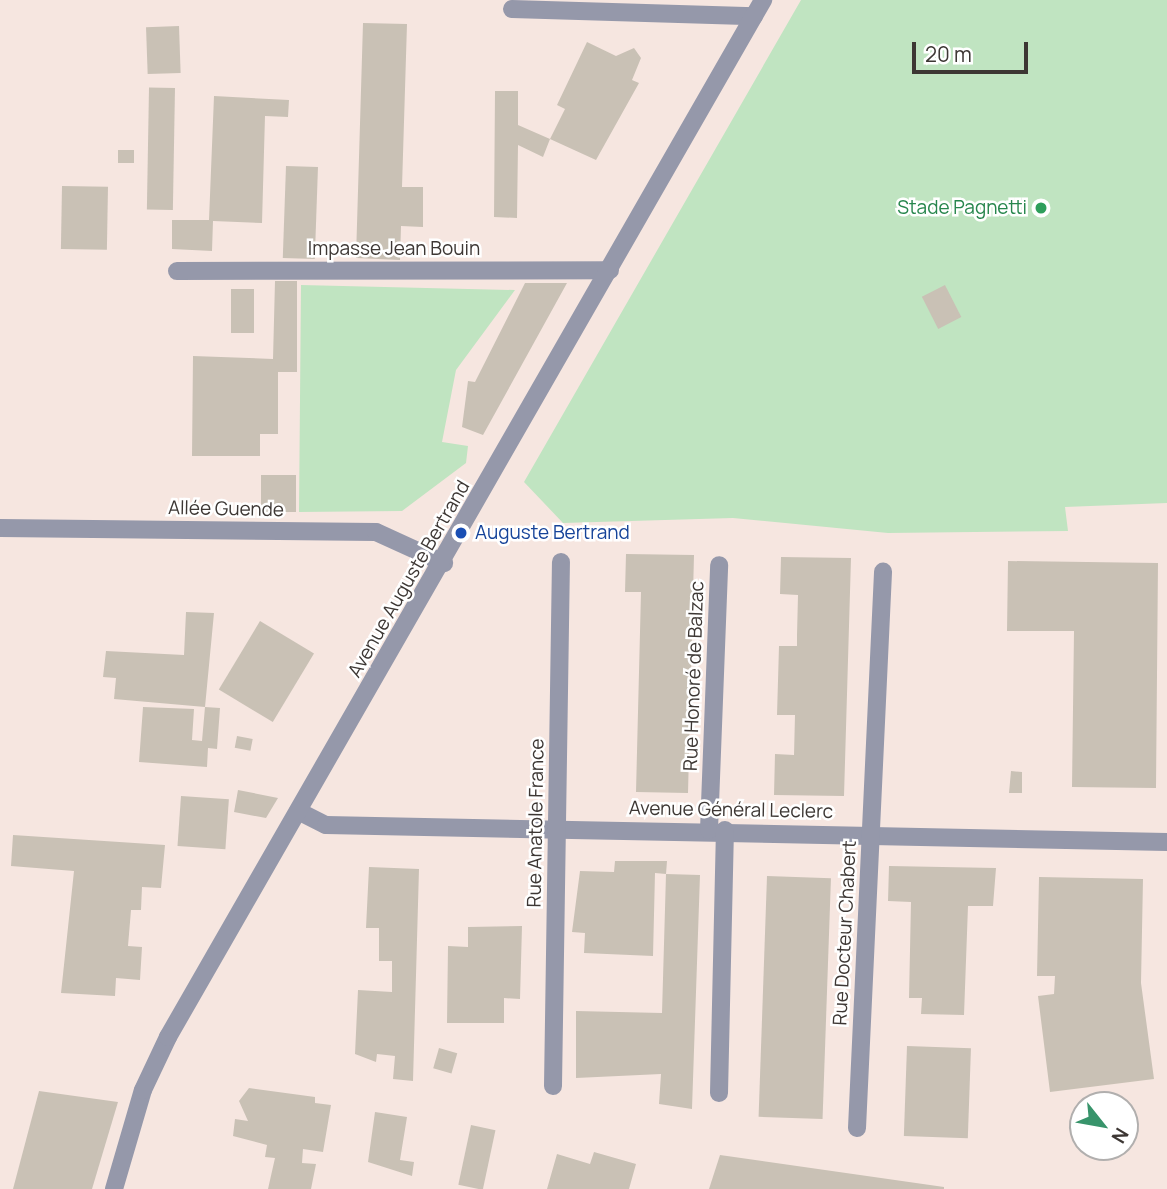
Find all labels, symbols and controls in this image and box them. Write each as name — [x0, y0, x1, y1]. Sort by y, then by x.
scale bar — [915, 28, 1030, 72]
text: 20 m — [925, 40, 972, 68]
place label: Stade Pagnetti — [897, 197, 1027, 219]
marker: Stade Pagnetti — [1033, 200, 1049, 216]
street label: Impasse Jean Bouin — [308, 238, 480, 260]
street label: Avenue Auguste Bertrand — [343, 477, 475, 681]
street label: Allée Guende — [168, 497, 284, 521]
place label: Auguste Bertrand — [475, 522, 630, 544]
marker: Auguste Bertrand — [453, 525, 469, 541]
street label: Rue Honoré de Balzac — [679, 581, 709, 771]
street label: Rue Anatole France — [523, 738, 549, 908]
street label: Avenue Général Leclerc — [629, 797, 833, 823]
street label: Rue Docteur Chabert — [829, 840, 861, 1026]
north arrow — [1069, 1091, 1139, 1161]
text: N — [1106, 1123, 1135, 1148]

